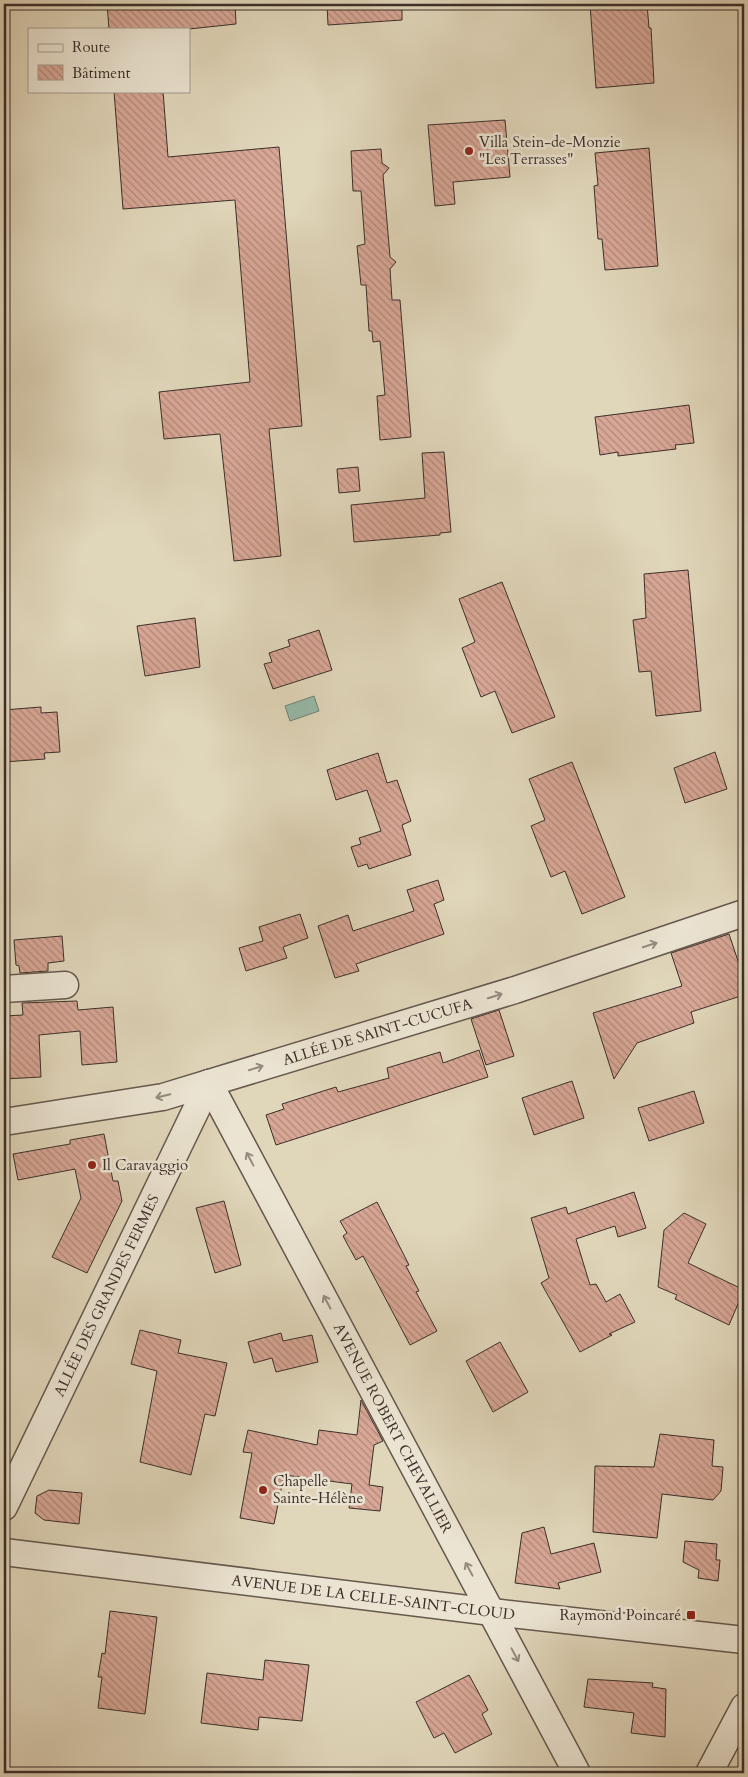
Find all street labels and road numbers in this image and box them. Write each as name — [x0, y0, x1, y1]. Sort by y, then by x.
street label: ALLÉE DE SAINT-CUCUFA — [280, 993, 475, 1070]
street label: ALLÉE DES GRANDES FERMES — [49, 1191, 164, 1400]
street label: AVENUE ROBERT CHEVALLIER — [329, 1319, 458, 1537]
street label: AVENUE DE LA CELLE-SAINT-CLOUD — [230, 1570, 516, 1624]

